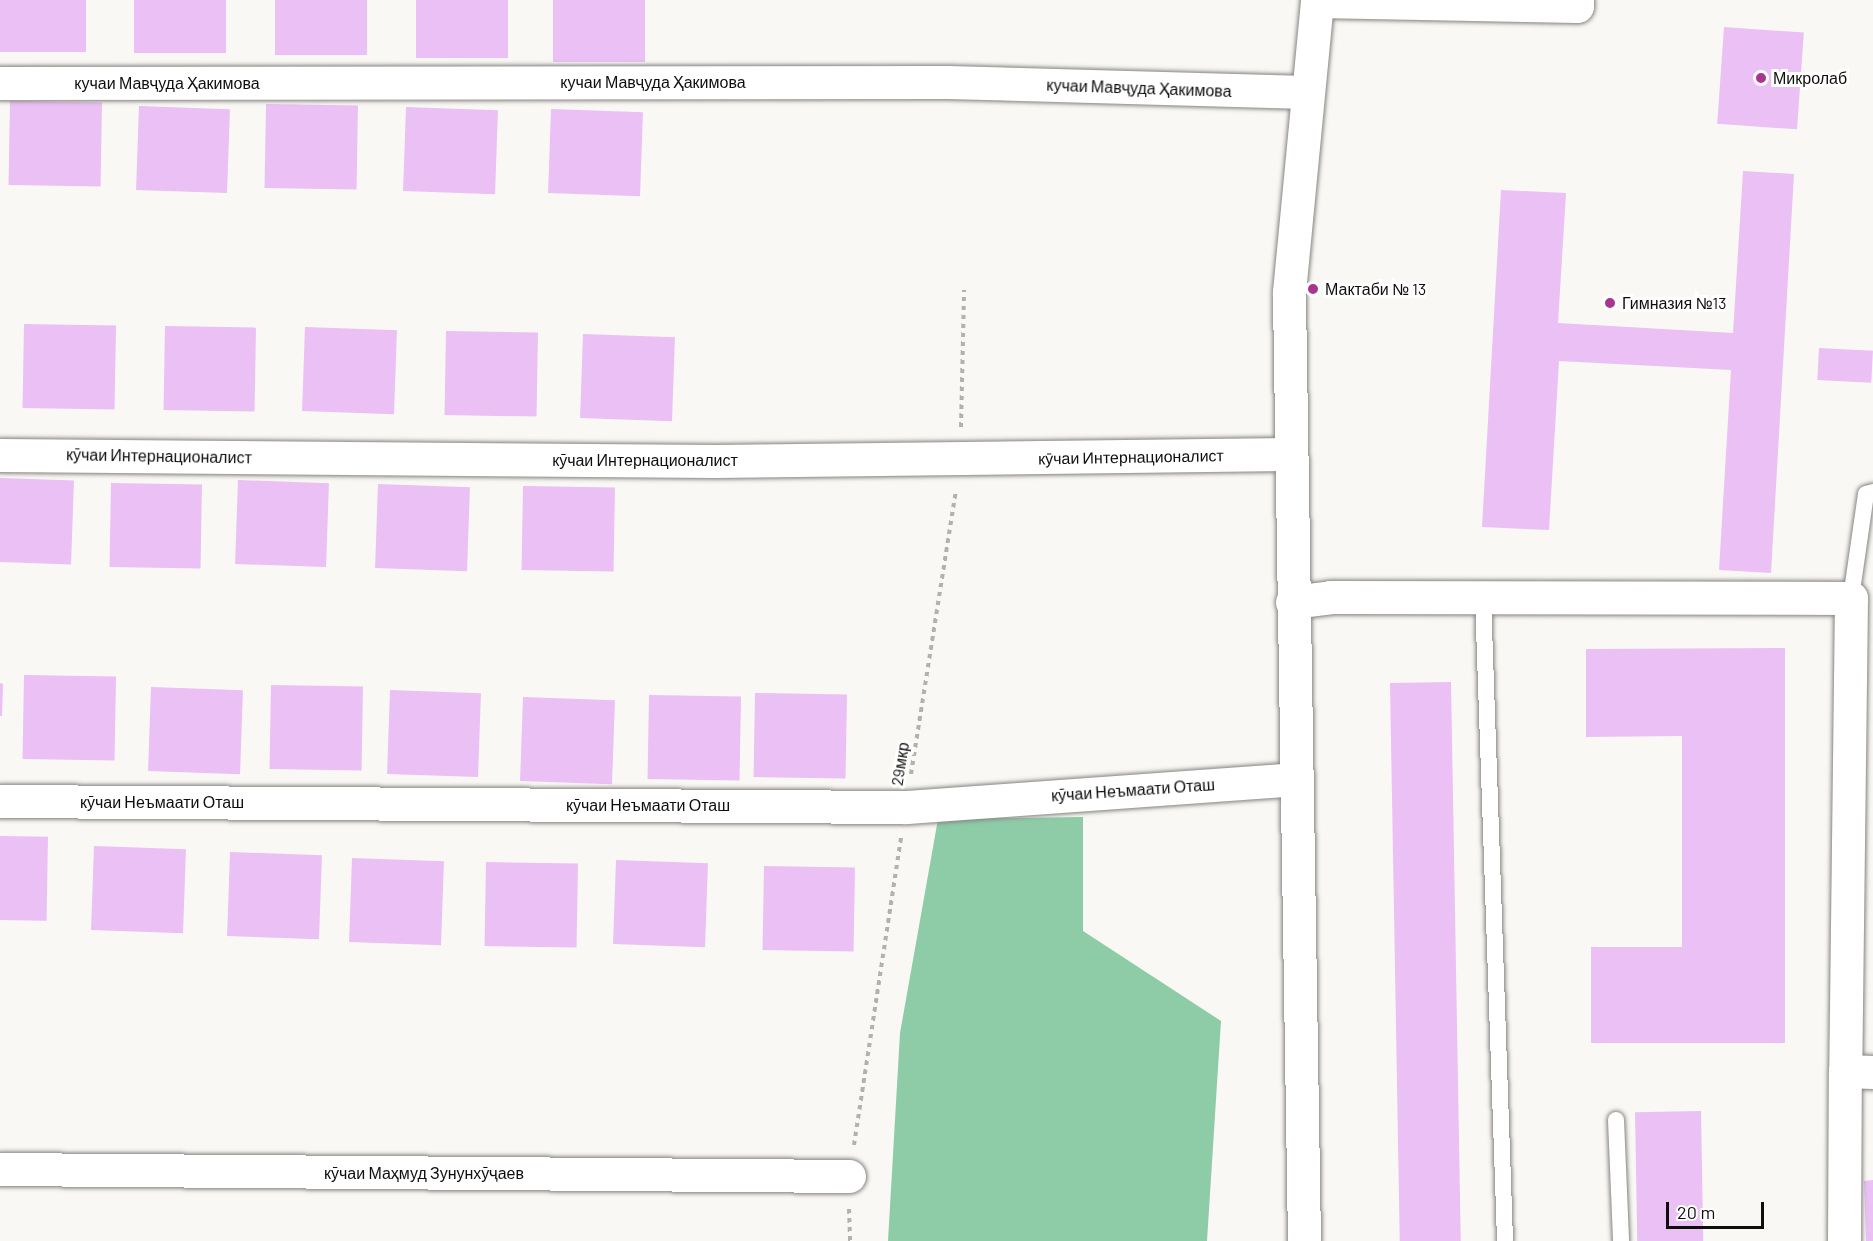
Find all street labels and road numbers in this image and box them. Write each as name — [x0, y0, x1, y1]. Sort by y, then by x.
street label: кучаи Мавҷуда Ҳакимова — [560, 72, 746, 92]
street label: кучаи Мавҷуда Ҳакимова — [74, 73, 260, 93]
street label: кучаи Мавҷуда Ҳакимова — [1046, 75, 1232, 101]
street label: кӯчаи Интернационалист — [66, 445, 252, 467]
street label: кӯчаи Интернационалист — [1038, 446, 1224, 468]
street label: кӯчаи Интернационалист — [552, 450, 738, 470]
street label: 29мкр — [887, 741, 913, 787]
street label: кӯчаи Неъмаати Оташ — [1050, 775, 1216, 805]
street label: кӯчаи Неъмаати Оташ — [80, 792, 244, 812]
street label: кӯчаи Неъмаати Оташ — [566, 795, 730, 815]
street label: кӯчаи Маҳмуд Зунунхӯҷаев — [324, 1163, 524, 1183]

